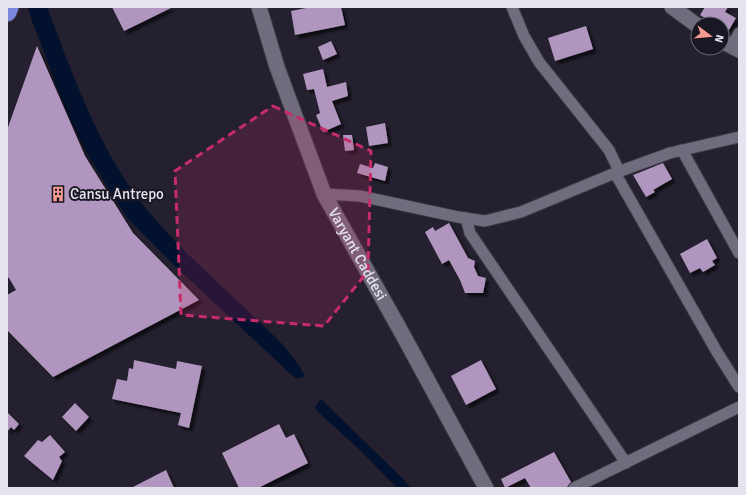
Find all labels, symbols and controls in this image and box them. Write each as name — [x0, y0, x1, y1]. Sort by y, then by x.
north arrow — [690, 16, 730, 56]
text: N — [712, 33, 726, 44]
building icon: Cansu Antrepo — [49, 185, 67, 203]
place label: Cansu Antrepo — [70, 185, 164, 203]
street label: Varyant Caddesi — [325, 205, 391, 304]

